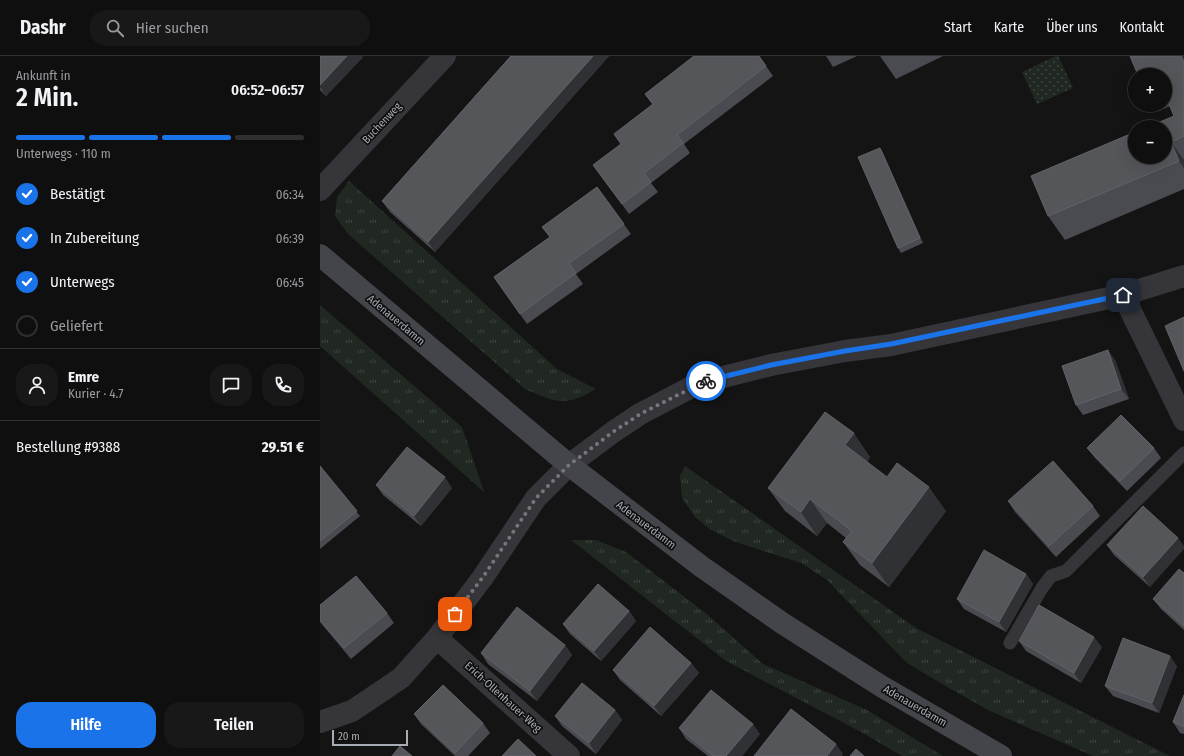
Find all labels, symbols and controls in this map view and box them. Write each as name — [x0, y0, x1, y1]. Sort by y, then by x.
search box — [90, 10, 370, 46]
text: Dashr — [20, 16, 66, 39]
icon: search — [104, 17, 126, 39]
text: Hier suchen — [136, 19, 209, 37]
text: Start — [944, 19, 972, 36]
text: Karte — [994, 19, 1024, 36]
text: Über uns — [1046, 19, 1098, 36]
text: Kontakt — [1120, 19, 1164, 36]
text: Ankunft in — [16, 68, 71, 83]
map controls — [1128, 68, 1172, 164]
button: + — [1128, 68, 1172, 112]
text: 06:52–06:57 — [231, 81, 304, 99]
text: 2 Min. — [16, 82, 78, 113]
street label: Buchenweg — [360, 99, 405, 146]
button: − — [1128, 120, 1172, 164]
text: Unterwegs · 110 m — [16, 146, 111, 161]
icon: check — [16, 183, 38, 205]
text: Bestätigt — [50, 185, 105, 203]
text: 06:34 — [276, 187, 304, 202]
icon: check — [16, 227, 38, 249]
text: In Zubereitung — [50, 229, 139, 247]
text: 06:39 — [276, 231, 304, 246]
icon: check — [16, 271, 38, 293]
text: Unterwegs — [50, 273, 115, 291]
text: 06:45 — [276, 275, 304, 290]
pin — [1106, 278, 1140, 312]
icon: home — [1112, 284, 1134, 306]
street label: Adenauerdamm — [365, 292, 427, 348]
text: Geliefert — [50, 317, 103, 335]
courier — [686, 361, 726, 401]
button: person — [16, 364, 58, 406]
button: chat — [210, 364, 252, 406]
button: phone — [262, 364, 304, 406]
text: Emre — [68, 368, 99, 386]
icon: bike — [695, 370, 717, 392]
text: Kurier · 4.7 — [68, 386, 124, 401]
text: Bestellung #9388 — [16, 438, 120, 456]
text: 29.51 € — [262, 438, 304, 456]
street label: Adenauerdamm — [614, 498, 678, 552]
pin — [438, 597, 472, 631]
icon: bag — [444, 603, 466, 625]
street label: Erich-Ollenhauer-Weg — [462, 659, 545, 735]
street label: Adenauerdamm — [881, 683, 949, 729]
button: Hilfe — [16, 702, 156, 748]
button: Teilen — [164, 702, 304, 748]
scale bar — [332, 728, 408, 747]
text: 20 m — [338, 730, 360, 743]

